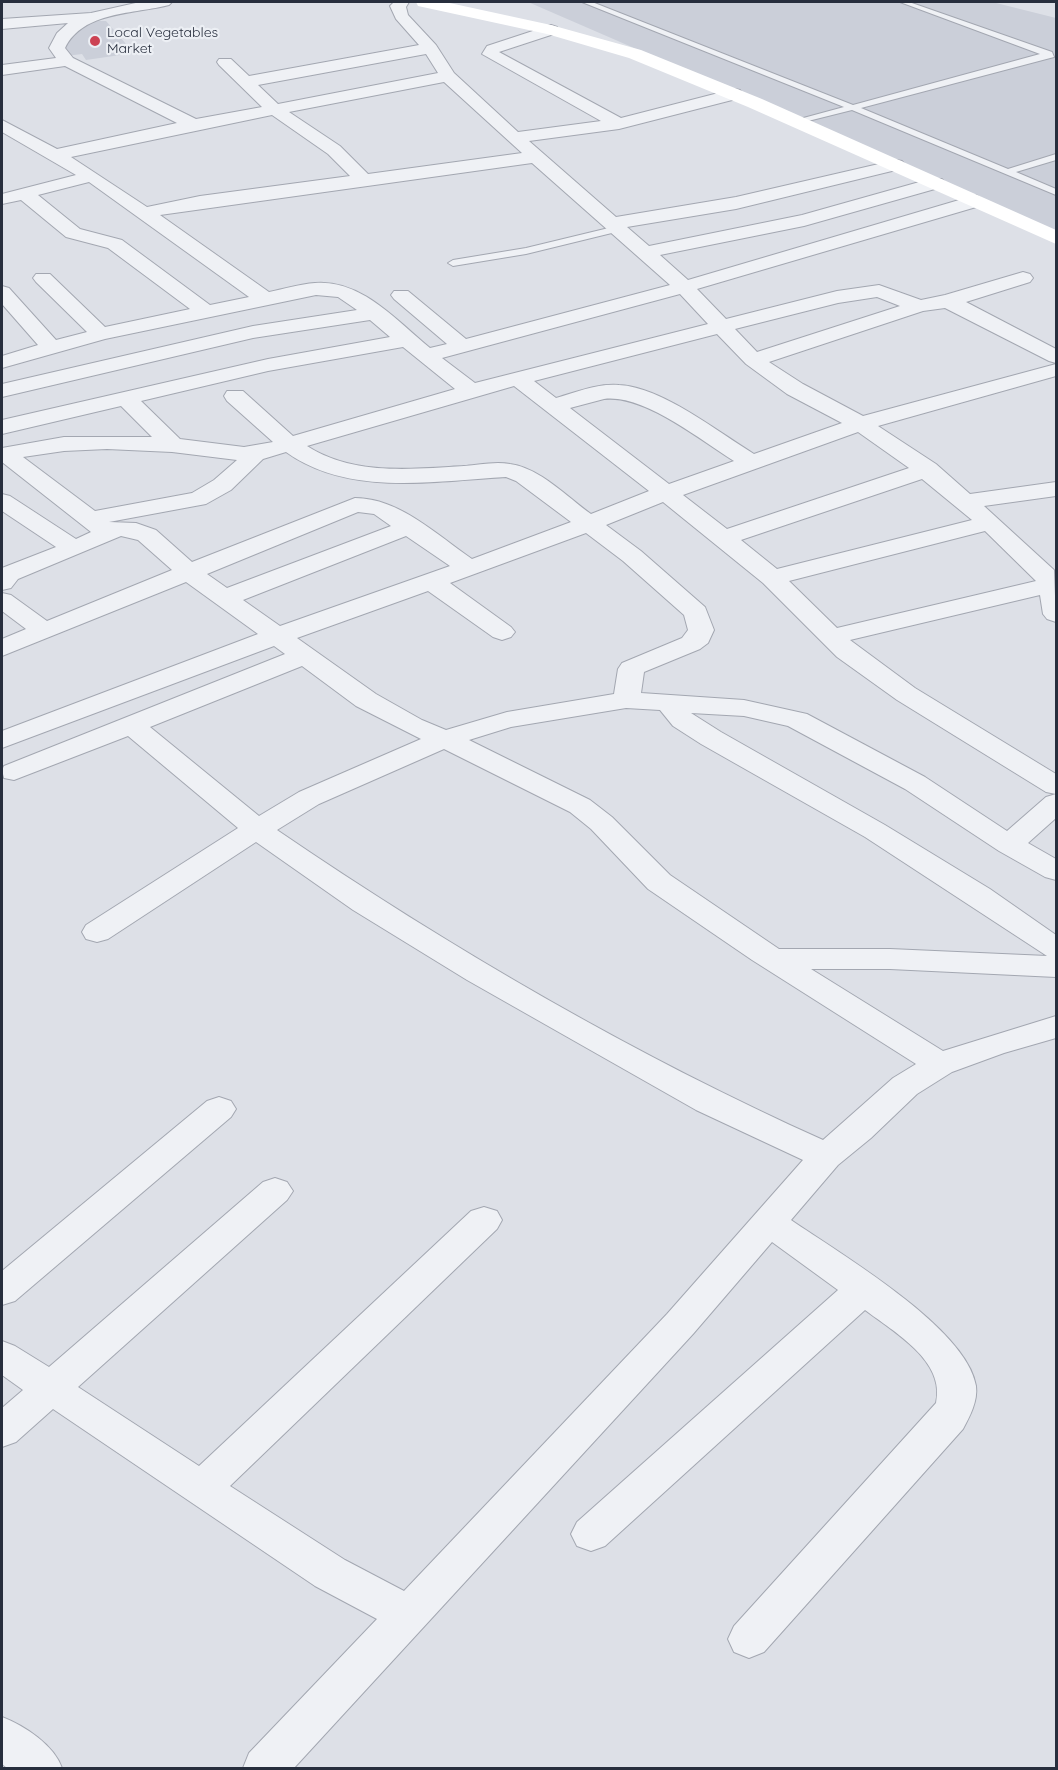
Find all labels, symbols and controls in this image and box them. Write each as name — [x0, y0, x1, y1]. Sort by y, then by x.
place label: Local Vegetables Market — [107, 25, 218, 57]
marker: Local Vegetables Market — [88, 34, 102, 48]

